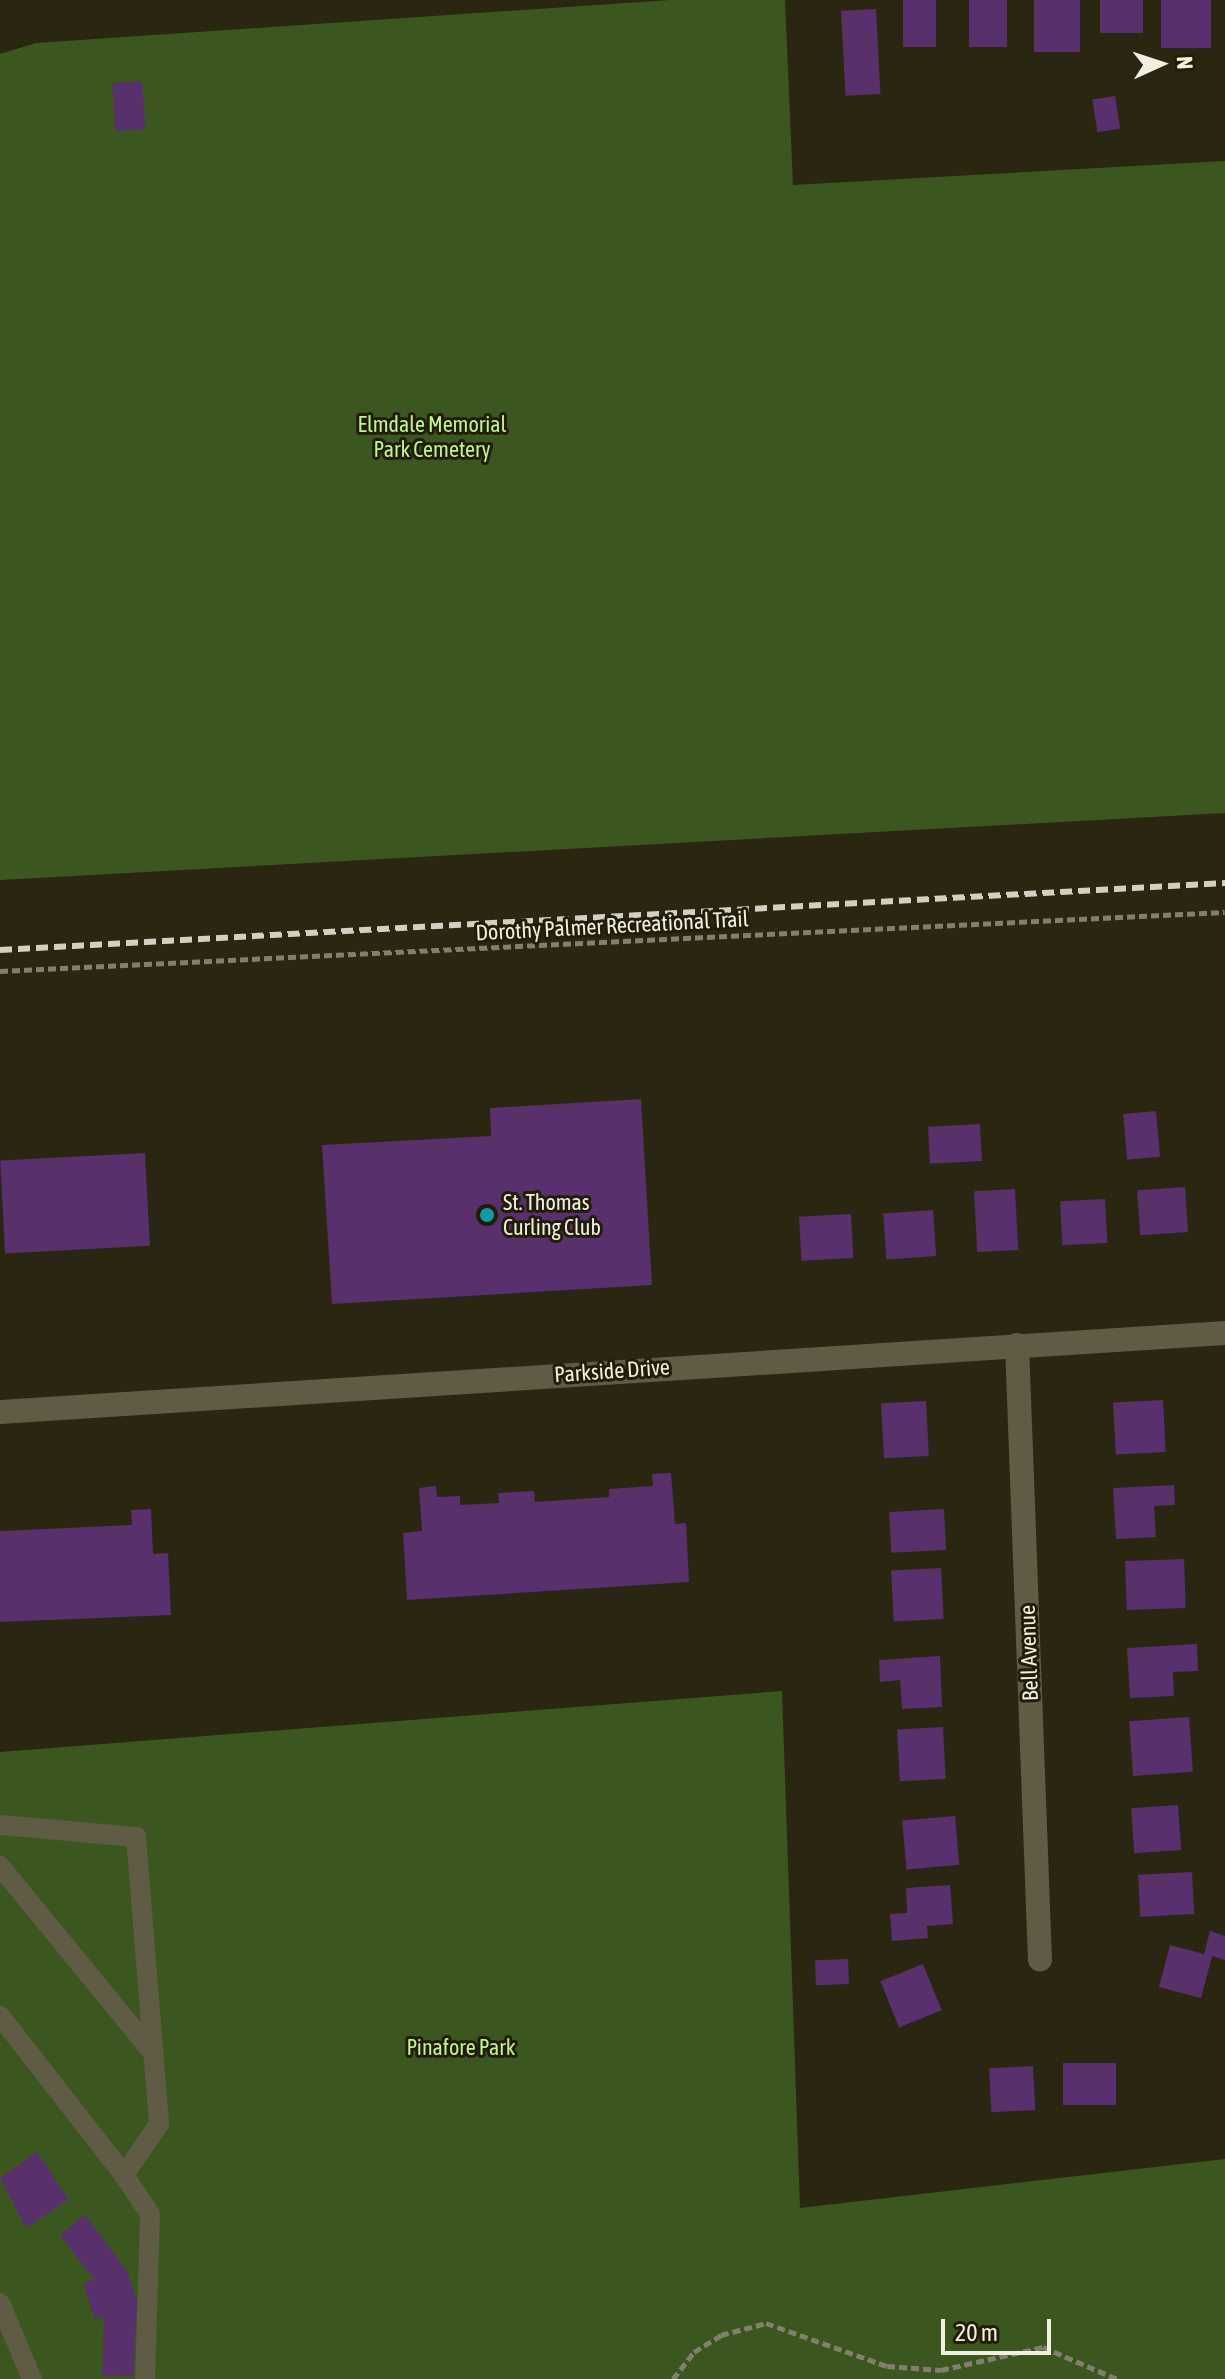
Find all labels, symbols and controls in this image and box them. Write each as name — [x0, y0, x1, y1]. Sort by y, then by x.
north arrow — [1121, 24, 1201, 104]
text: N — [1172, 56, 1198, 70]
park label: Elmdale Memorial Park Cemetery — [358, 411, 506, 462]
street label: Dorothy Palmer Recreational Trail — [475, 906, 749, 946]
place label: St. Thomas Curling Club — [503, 1189, 601, 1240]
marker: St. Thomas Curling Club — [478, 1206, 496, 1224]
street label: Parkside Drive — [553, 1354, 671, 1388]
street label: Bell Avenue — [1014, 1605, 1044, 1701]
park label: Pinafore Park — [407, 2035, 515, 2061]
scale bar — [945, 2303, 1055, 2353]
text: 20 m — [955, 2319, 998, 2346]

